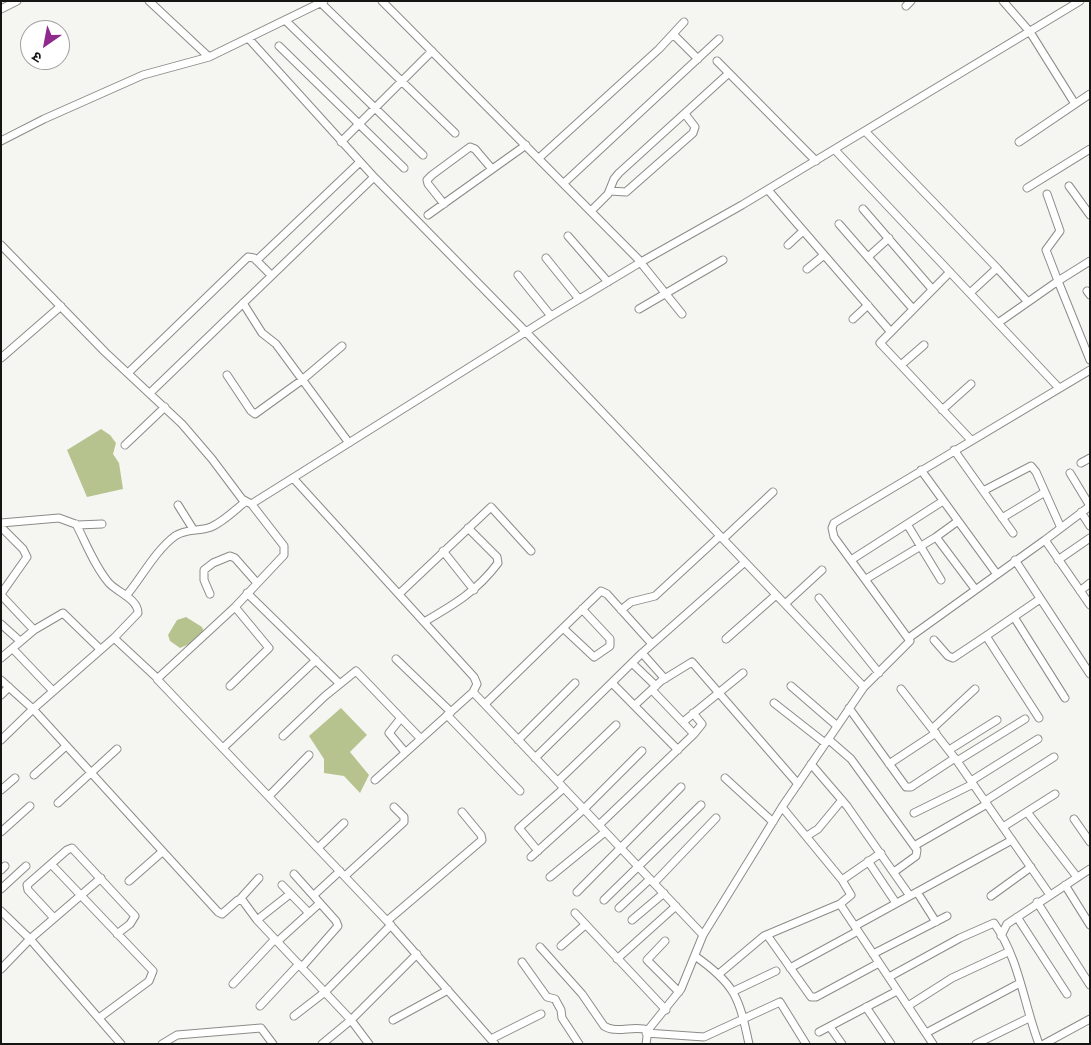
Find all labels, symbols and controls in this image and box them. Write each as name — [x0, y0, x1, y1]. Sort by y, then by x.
north arrow — [20, 20, 70, 70]
text: उ — [29, 48, 45, 67]

